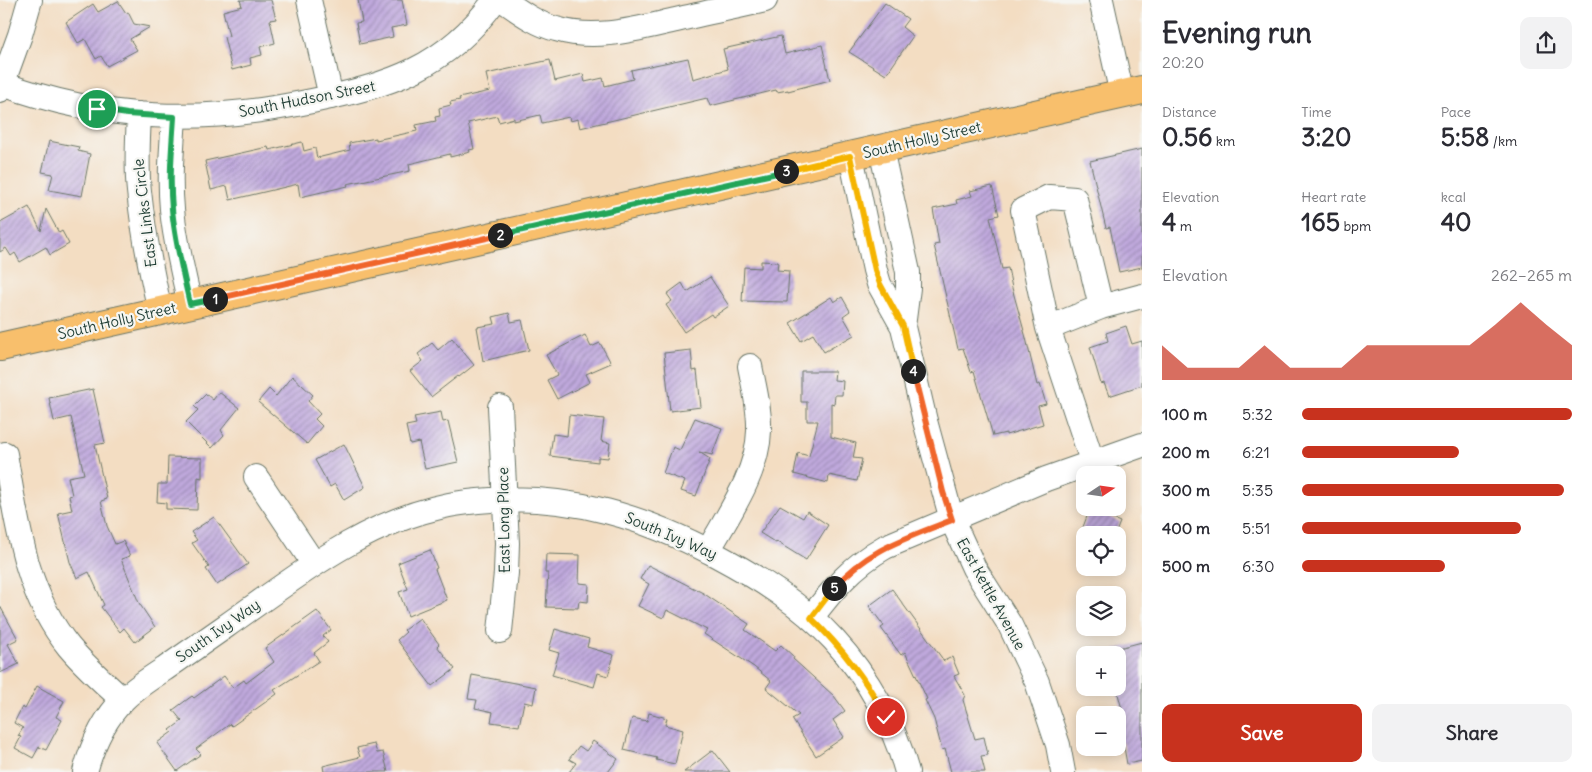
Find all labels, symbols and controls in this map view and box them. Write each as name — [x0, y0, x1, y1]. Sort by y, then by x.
text: Evening run — [1162, 15, 1312, 51]
button: share — [1520, 17, 1572, 69]
text: 20:20 — [1162, 52, 1204, 72]
street label: South Hudson Street — [237, 76, 377, 121]
pin — [76, 88, 118, 130]
icon: arrive — [83, 95, 111, 123]
text: Distance — [1162, 103, 1217, 121]
text: Time — [1301, 103, 1332, 121]
text: Pace — [1441, 103, 1471, 121]
street label: South Holly Street — [861, 117, 983, 162]
text: 0.56 — [1162, 121, 1212, 153]
text: 3:20 — [1301, 121, 1351, 153]
text: 5:58 — [1441, 121, 1489, 153]
text: km — [1212, 132, 1235, 150]
text: /km — [1489, 132, 1517, 150]
street label: East Links Circle — [128, 158, 161, 268]
pin: 3 — [774, 158, 798, 184]
text: 3 — [783, 162, 790, 180]
text: Elevation — [1162, 188, 1219, 206]
text: Heart rate — [1301, 188, 1366, 206]
text: kcal — [1441, 188, 1466, 206]
text: 4 — [1162, 206, 1176, 238]
text: 165 — [1301, 206, 1340, 238]
text: 40 — [1441, 206, 1472, 238]
text: m — [1176, 217, 1192, 235]
text: bpm — [1340, 217, 1371, 235]
pin: 2 — [488, 222, 512, 248]
text: 2 — [497, 226, 504, 244]
text: Elevation — [1162, 265, 1228, 285]
text: 262–265 m — [1491, 265, 1572, 285]
pin: 1 — [202, 286, 228, 312]
text: 1 — [213, 290, 218, 308]
street label: South Holly Street — [56, 298, 178, 343]
pin: 4 — [900, 358, 926, 384]
text: 4 — [909, 362, 918, 380]
text: 100 m — [1162, 404, 1207, 424]
text: 5:32 — [1242, 404, 1273, 424]
text: 200 m — [1162, 442, 1210, 462]
text: 6:21 — [1242, 442, 1270, 462]
north arrow — [1076, 466, 1126, 516]
map controls — [1076, 466, 1126, 756]
street label: East Long Place — [493, 467, 514, 573]
text: 300 m — [1162, 480, 1210, 500]
text: 5:35 — [1242, 480, 1273, 500]
street label: South Ivy Way — [622, 508, 720, 563]
text: 400 m — [1162, 518, 1210, 538]
text: 5:51 — [1242, 518, 1270, 538]
button: locate — [1076, 526, 1126, 576]
street label: East Kettle Avenue — [953, 534, 1030, 653]
text: 500 m — [1162, 556, 1210, 576]
text: 6:30 — [1242, 556, 1274, 576]
pin: 5 — [822, 576, 846, 600]
text: 5 — [830, 579, 839, 597]
button: layers — [1076, 586, 1126, 636]
street label: South Ivy Way — [172, 595, 263, 667]
button: + — [1076, 646, 1126, 696]
pin — [865, 696, 907, 738]
icon: check — [872, 703, 900, 731]
button: Save — [1162, 704, 1362, 762]
button: Share — [1372, 704, 1572, 762]
button: − — [1076, 706, 1126, 756]

